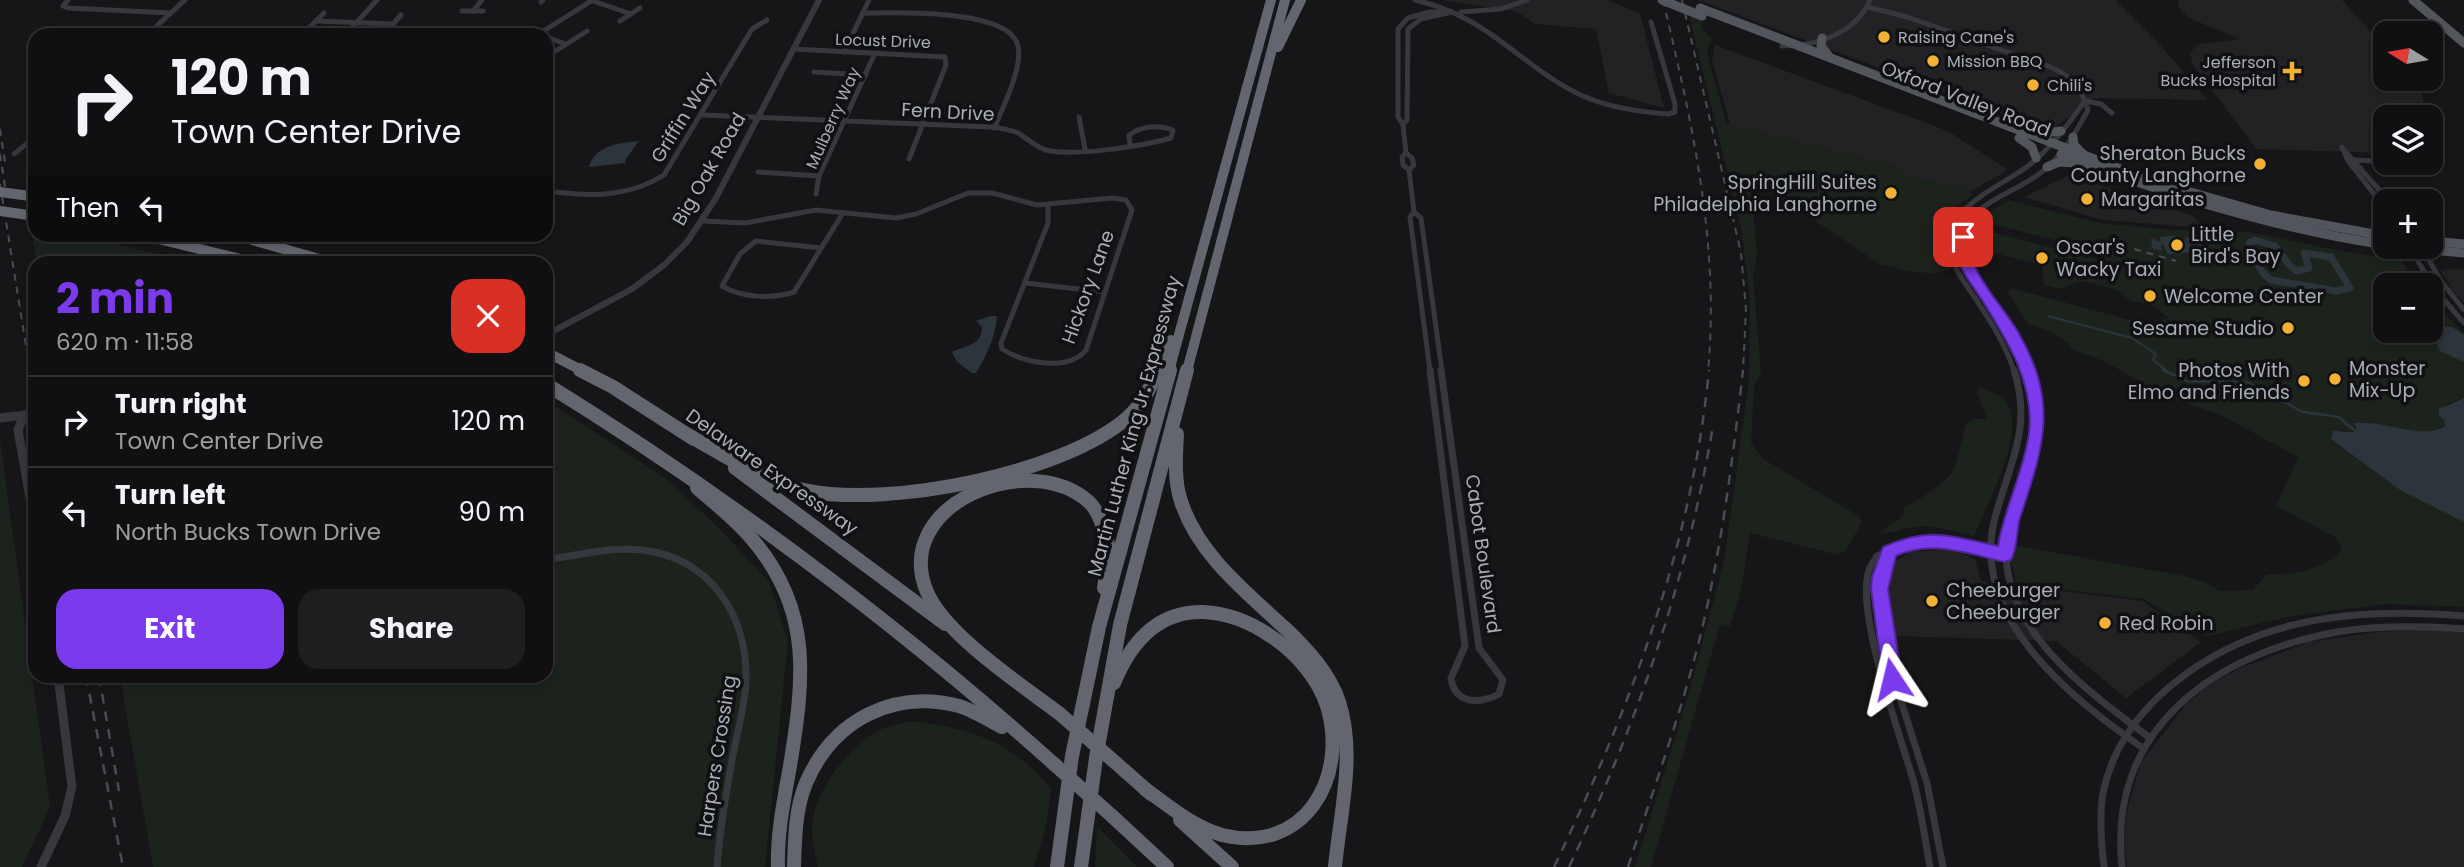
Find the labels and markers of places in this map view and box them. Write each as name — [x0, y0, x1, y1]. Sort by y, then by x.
place label: Raising Cane's — [1898, 26, 2014, 49]
marker: Raising Cane's — [1876, 29, 1892, 45]
place label: Mission BBQ — [1947, 50, 2043, 73]
place label: Jefferson Bucks Hospital — [2160, 51, 2276, 92]
marker: Mission BBQ — [1925, 53, 1941, 69]
marker: Jefferson Bucks Hospital — [2282, 61, 2302, 81]
place label: Chili's — [2047, 74, 2092, 97]
marker: Chili's — [2025, 77, 2041, 93]
place label: Sheraton Bucks County Langhorne — [2071, 140, 2246, 189]
marker: Sheraton Bucks County Langhorne — [2252, 156, 2268, 172]
place label: SpringHill Suites Philadelphia Langhorne — [1653, 169, 1877, 218]
marker: SpringHill Suites Philadelphia Langhorne — [1883, 185, 1899, 201]
place label: Margaritas — [2101, 186, 2204, 213]
marker: Margaritas — [2079, 191, 2095, 207]
pin — [1933, 207, 1993, 267]
place label: Little Bird's Bay — [2191, 221, 2281, 270]
place label: Oscar's Wacky Taxi — [2056, 234, 2161, 283]
marker: Little Bird's Bay — [2169, 237, 2185, 253]
marker: Oscar's Wacky Taxi — [2034, 250, 2050, 266]
place label: Welcome Center — [2164, 283, 2324, 310]
marker: Welcome Center — [2142, 288, 2158, 304]
place label: Sesame Studio — [2132, 315, 2274, 342]
marker: Sesame Studio — [2280, 320, 2296, 336]
place label: Monster Mix-Up — [2349, 355, 2425, 404]
place label: Photos With Elmo and Friends — [2128, 357, 2290, 406]
marker: Monster Mix-Up — [2327, 371, 2343, 387]
marker: Photos With Elmo and Friends — [2296, 373, 2312, 389]
place label: Cheeburger Cheeburger — [1946, 577, 2060, 626]
marker: Cheeburger Cheeburger — [1924, 593, 1940, 609]
place label: Red Robin — [2119, 610, 2214, 637]
marker: Red Robin — [2097, 615, 2113, 631]

